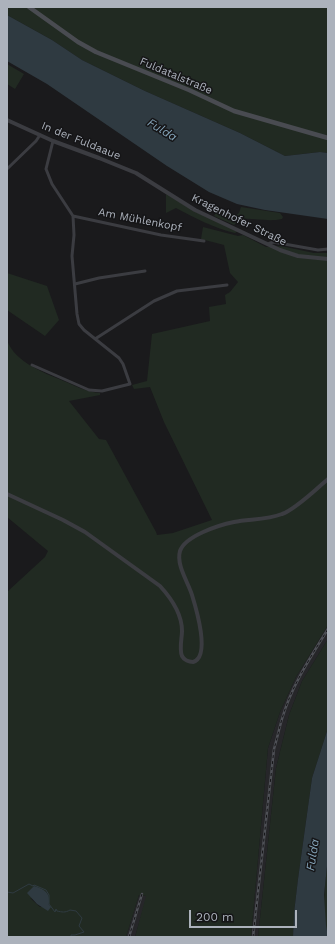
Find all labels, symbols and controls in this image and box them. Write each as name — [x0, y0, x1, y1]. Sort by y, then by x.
street label: Fuldatalstraße — [138, 55, 214, 97]
water label: Fulda — [145, 116, 179, 144]
street label: In der Fuldaaue — [40, 119, 122, 163]
street label: Kragenhofer Straße — [189, 191, 289, 249]
street label: Am Mühlenkopf — [97, 205, 183, 235]
water label: Fulda — [303, 838, 323, 872]
scale bar — [191, 902, 299, 928]
text: 200 m — [196, 910, 233, 924]

